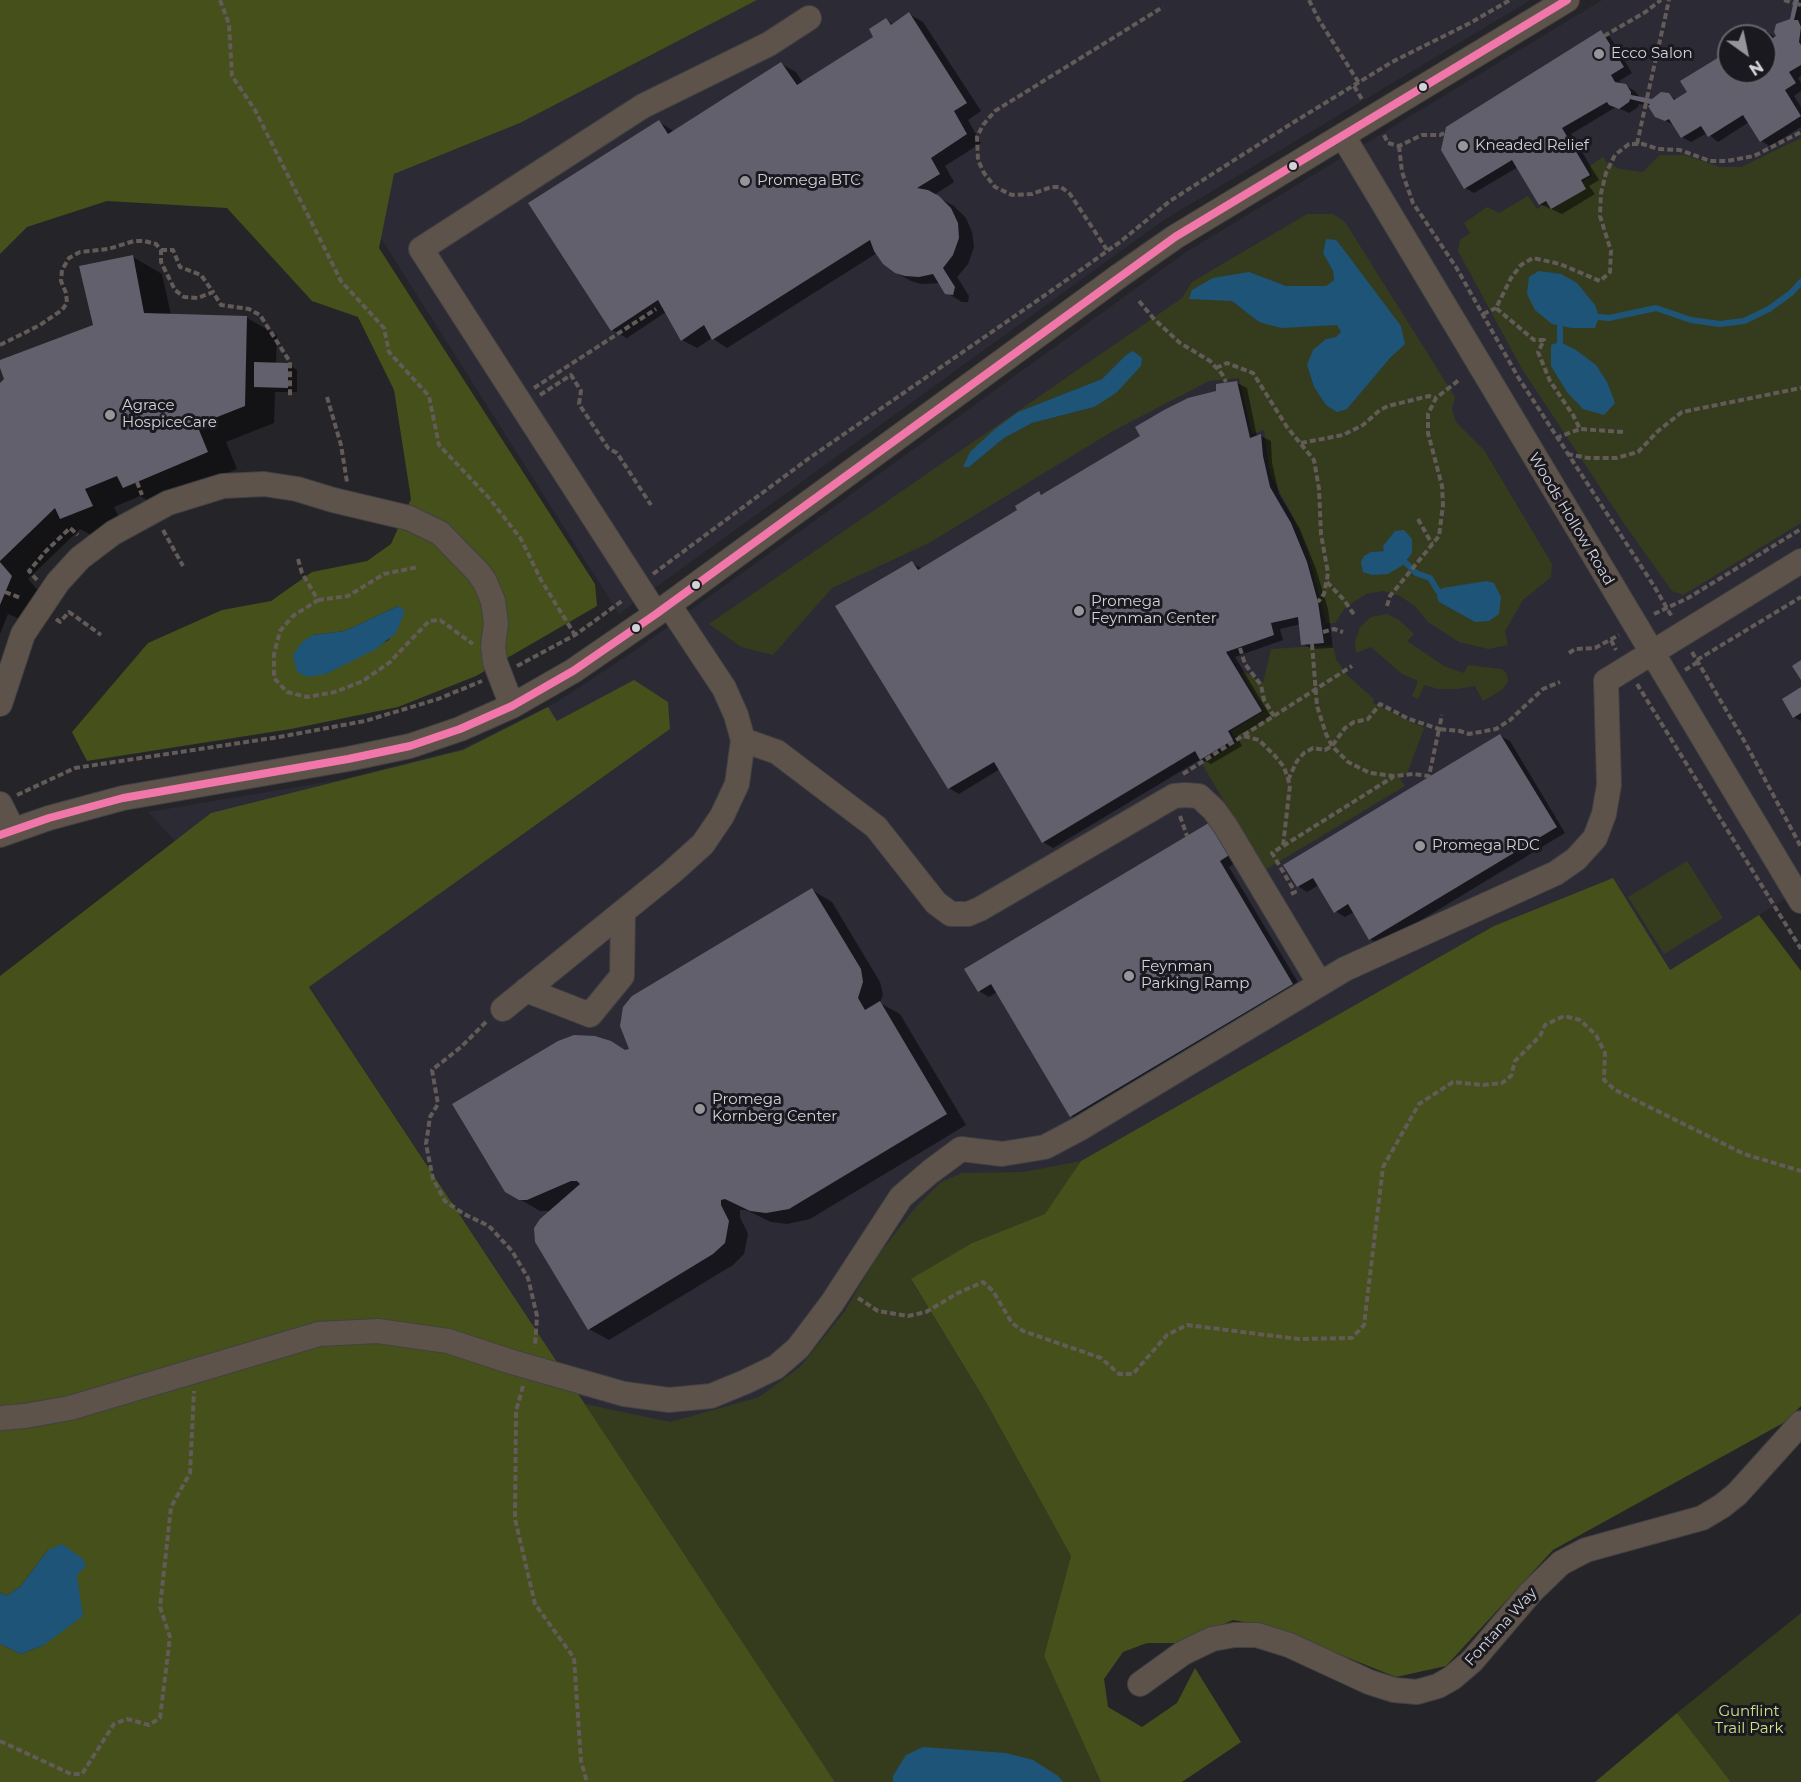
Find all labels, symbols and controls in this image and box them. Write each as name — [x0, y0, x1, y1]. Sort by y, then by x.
north arrow — [1717, 24, 1777, 84]
place label: Ecco Salon — [1611, 45, 1693, 63]
marker: Ecco Salon — [1592, 47, 1606, 61]
text: N — [1745, 56, 1767, 79]
unlabelled marker — [1417, 81, 1429, 93]
place label: Kneaded Relief — [1475, 137, 1589, 155]
marker: Kneaded Relief — [1456, 139, 1470, 153]
unlabelled marker — [1287, 160, 1299, 172]
place label: Promega BTC — [757, 172, 861, 190]
marker: Promega BTC — [738, 174, 752, 188]
place label: Agrace HospiceCare — [122, 397, 217, 432]
marker: Agrace HospiceCare — [103, 408, 117, 422]
street label: Woods Hollow Road — [1524, 450, 1618, 588]
unlabelled marker — [690, 579, 702, 591]
place label: Promega Feynman Center — [1091, 593, 1217, 628]
marker: Promega Feynman Center — [1072, 604, 1086, 618]
unlabelled marker — [630, 622, 642, 634]
place label: Promega RDC — [1432, 837, 1540, 855]
marker: Promega RDC — [1413, 839, 1427, 853]
place label: Feynman Parking Ramp — [1141, 958, 1249, 993]
marker: Feynman Parking Ramp — [1122, 969, 1136, 983]
place label: Promega Kornberg Center — [712, 1091, 837, 1126]
marker: Promega Kornberg Center — [693, 1102, 707, 1116]
street label: Fontana Way — [1461, 1584, 1541, 1670]
park label: Gunflint Trail Park — [1715, 1703, 1783, 1738]

